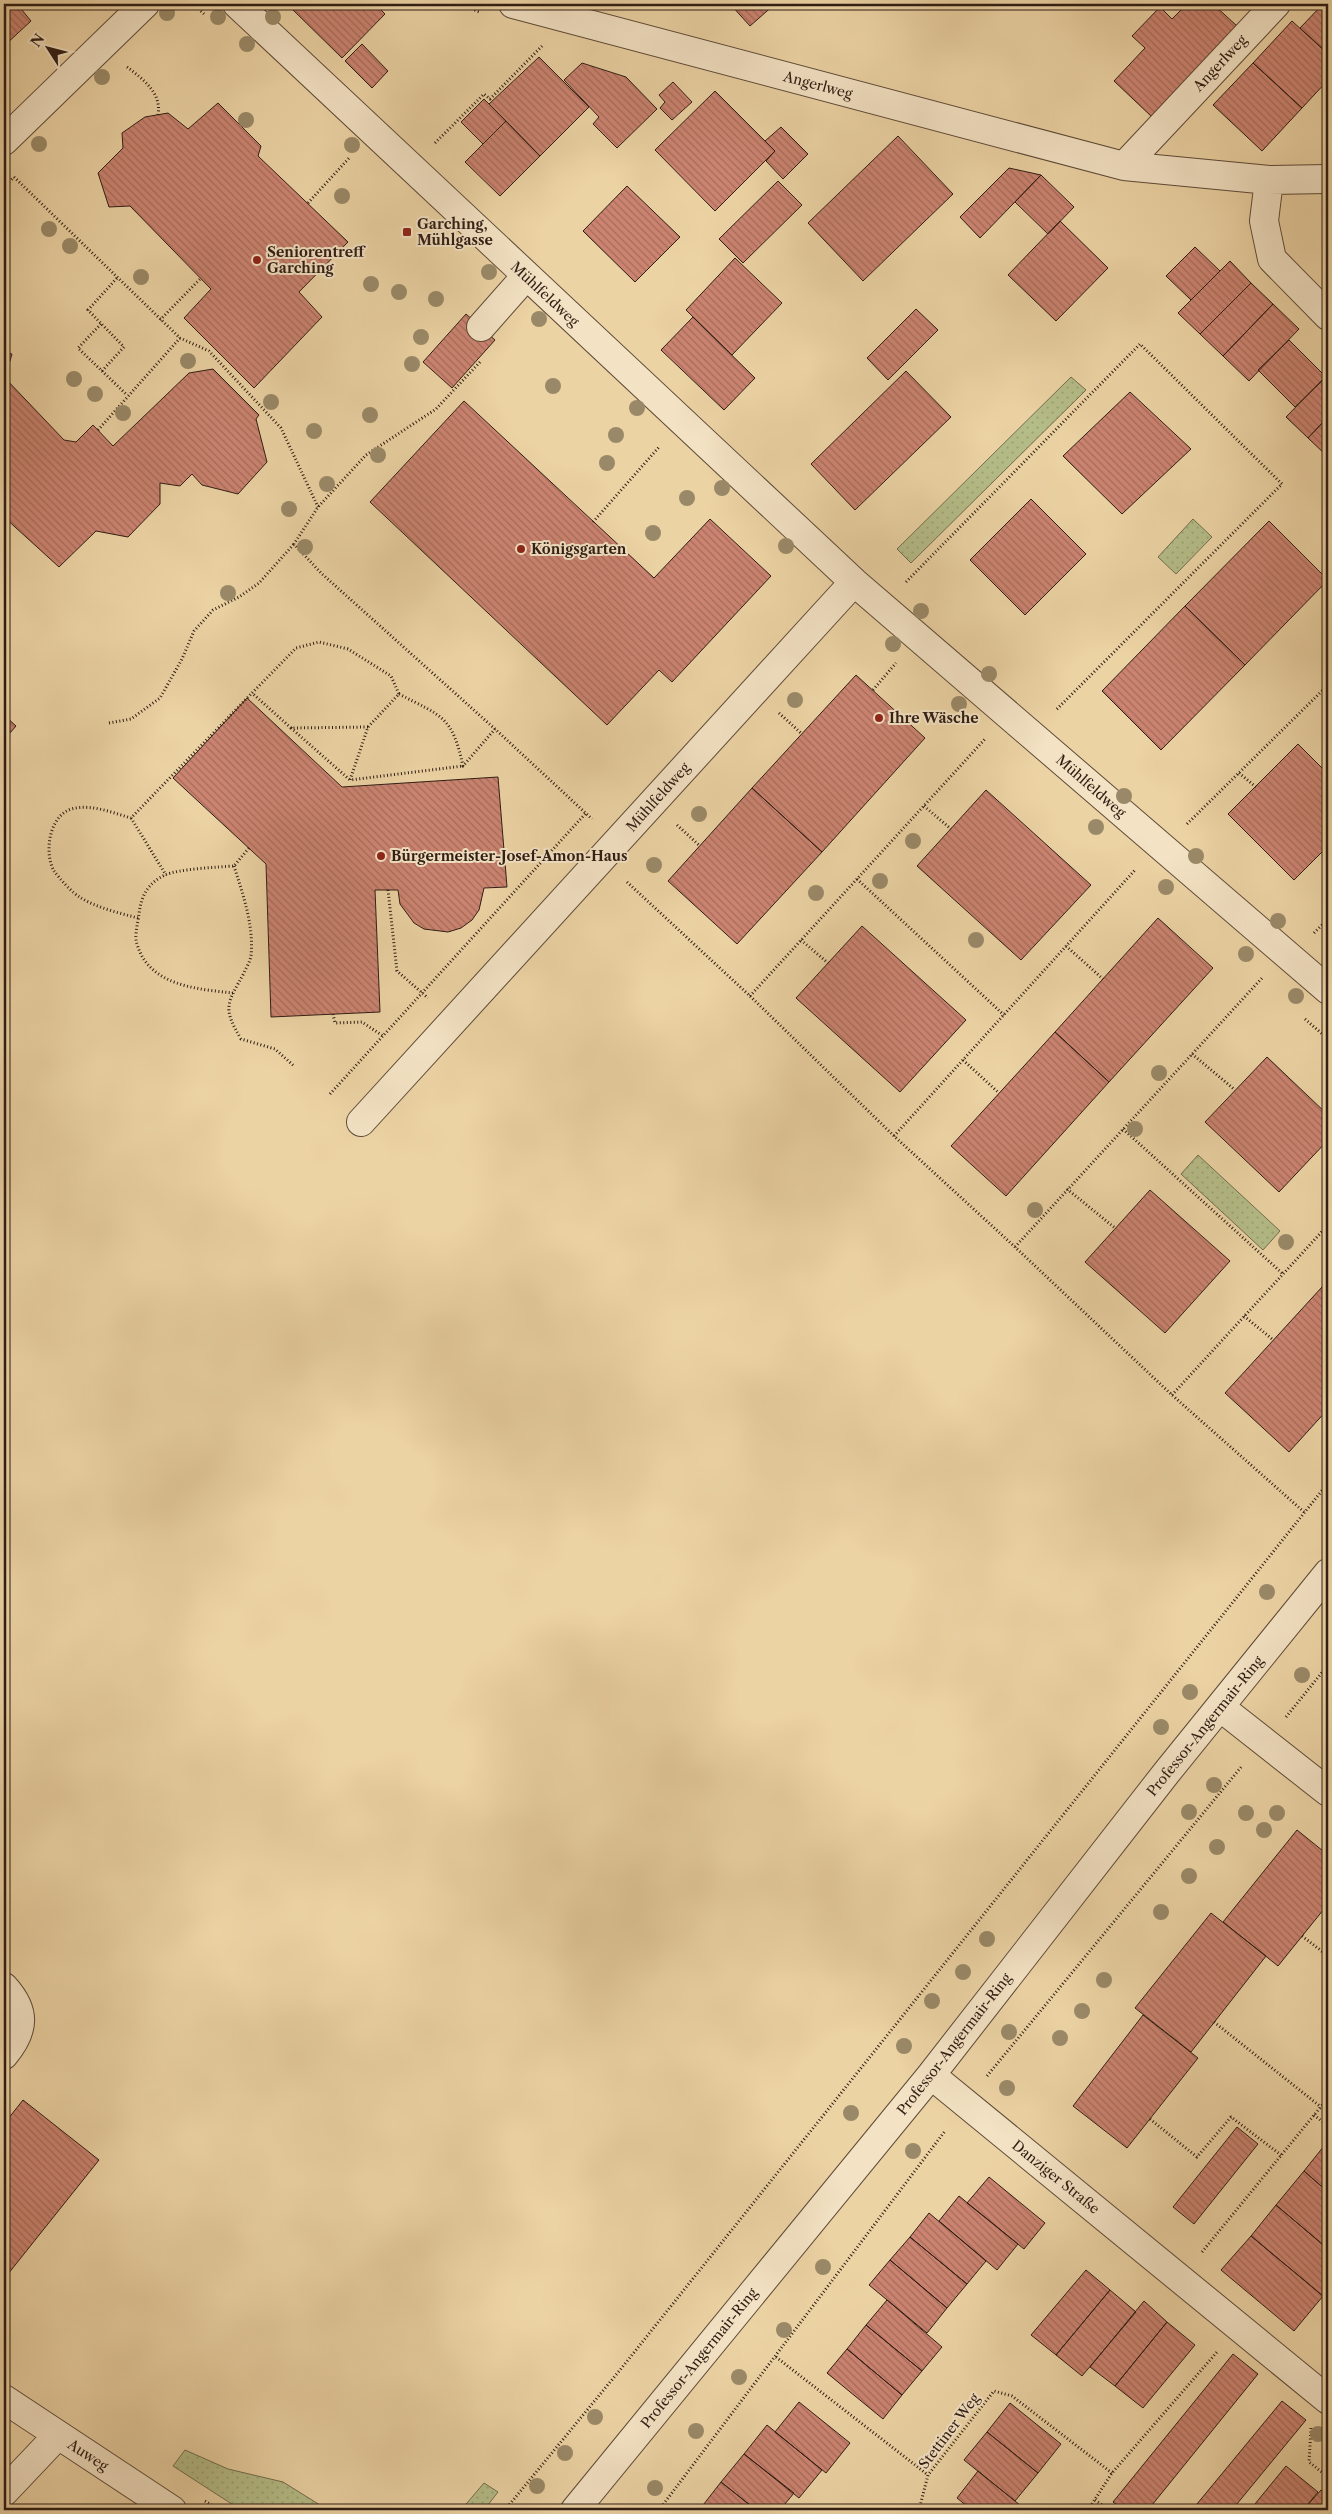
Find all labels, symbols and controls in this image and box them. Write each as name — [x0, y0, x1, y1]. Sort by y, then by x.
north arrow — [22, 22, 72, 72]
text: N — [27, 30, 48, 51]
street label: Angerlweg — [1189, 31, 1251, 96]
street label: Angerlweg — [781, 67, 855, 103]
place label: Garching, Mühlgasse — [417, 215, 493, 249]
marker: Garching, Mühlgasse — [401, 226, 413, 238]
place label: Seniorentreff Garching — [267, 243, 366, 277]
marker: Seniorentreff Garching — [251, 254, 263, 266]
street label: Mühlfeldweg — [507, 258, 583, 331]
place label: Königsgarten — [531, 540, 627, 558]
marker: Königsgarten — [515, 543, 527, 555]
place label: Ihre Wäsche — [889, 709, 979, 727]
marker: Ihre Wäsche — [873, 712, 885, 724]
street label: Mühlfeldweg — [1052, 751, 1130, 822]
street label: Mühlfeldweg — [622, 758, 694, 835]
place label: Bürgermeister-Josef-Amon-Haus — [391, 847, 628, 865]
marker: Bürgermeister-Josef-Amon-Haus — [375, 850, 387, 862]
street label: Professor-Angermair-Ring — [1143, 1652, 1268, 1800]
street label: Professor-Angermair-Ring — [893, 1969, 1016, 2119]
street label: Danziger Straße — [1009, 2136, 1104, 2218]
street label: Professor-Angermair-Ring — [637, 2284, 762, 2432]
street label: Stettiner Weg — [915, 2389, 984, 2472]
street label: Auweg — [63, 2435, 112, 2475]

